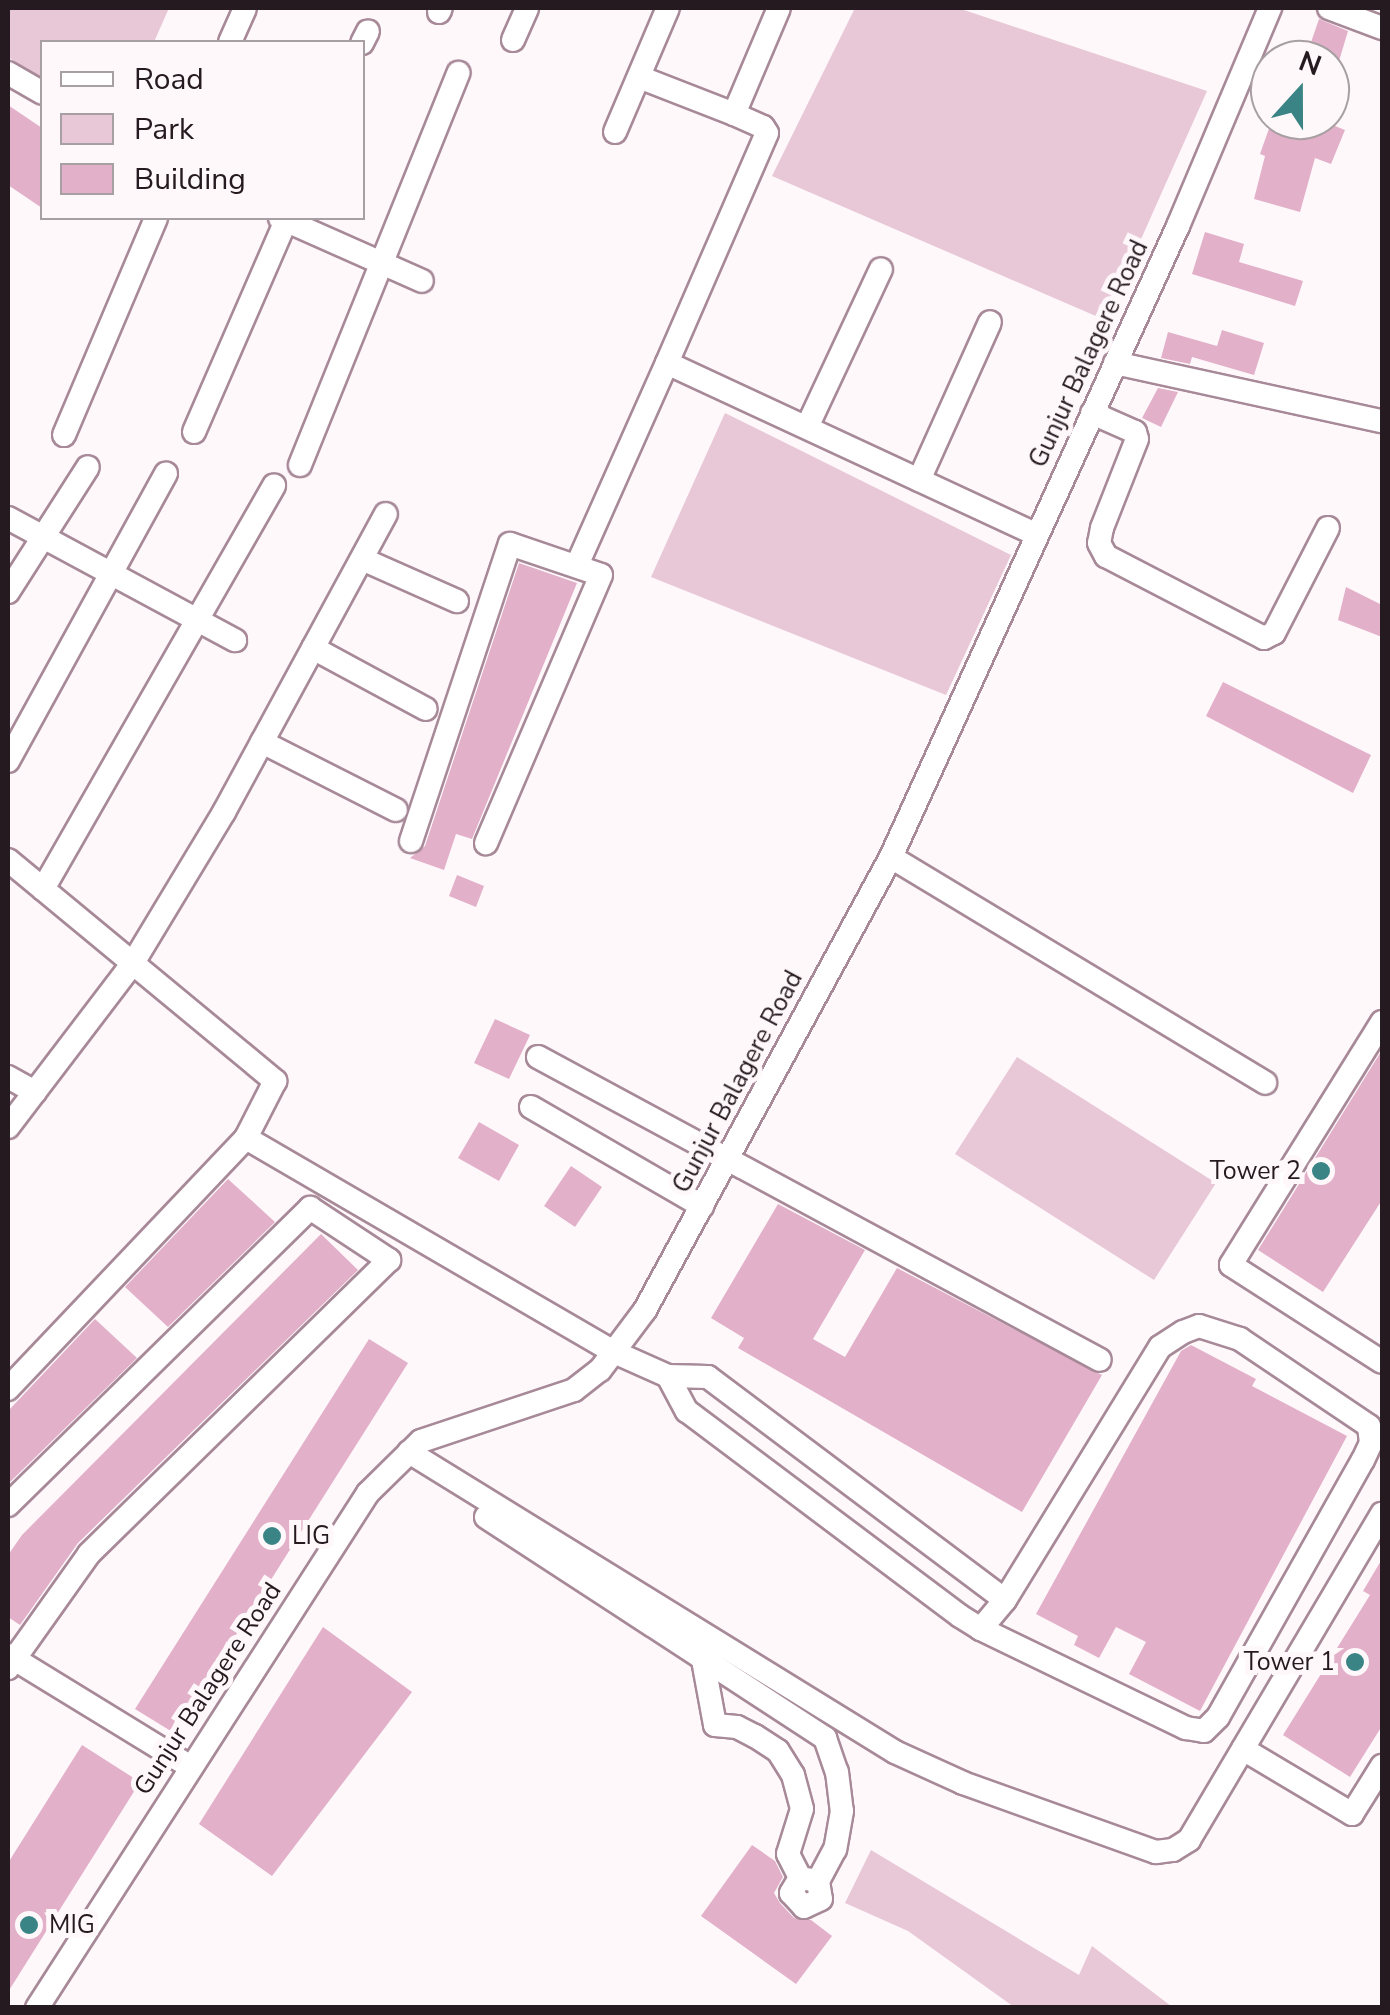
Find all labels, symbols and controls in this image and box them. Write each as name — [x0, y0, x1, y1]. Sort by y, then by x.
legend — [40, 40, 365, 220]
north arrow — [1250, 40, 1350, 140]
text: N — [1293, 42, 1327, 85]
text: Road — [134, 59, 204, 100]
text: Park — [134, 109, 194, 150]
text: Building — [134, 159, 246, 200]
street label: Gunjur Balagere Road — [1023, 236, 1155, 472]
street label: Gunjur Balagere Road — [667, 966, 809, 1198]
place label: Tower 2 — [1210, 1156, 1301, 1186]
marker: Tower 2 — [1310, 1160, 1332, 1182]
place label: LIG — [292, 1521, 330, 1551]
marker: LIG — [261, 1525, 283, 1547]
street label: Gunjur Balagere Road — [128, 1577, 288, 1801]
place label: Tower 1 — [1244, 1647, 1335, 1677]
marker: Tower 1 — [1344, 1651, 1366, 1673]
place label: MIG — [49, 1910, 95, 1940]
marker: MIG — [18, 1914, 40, 1936]

